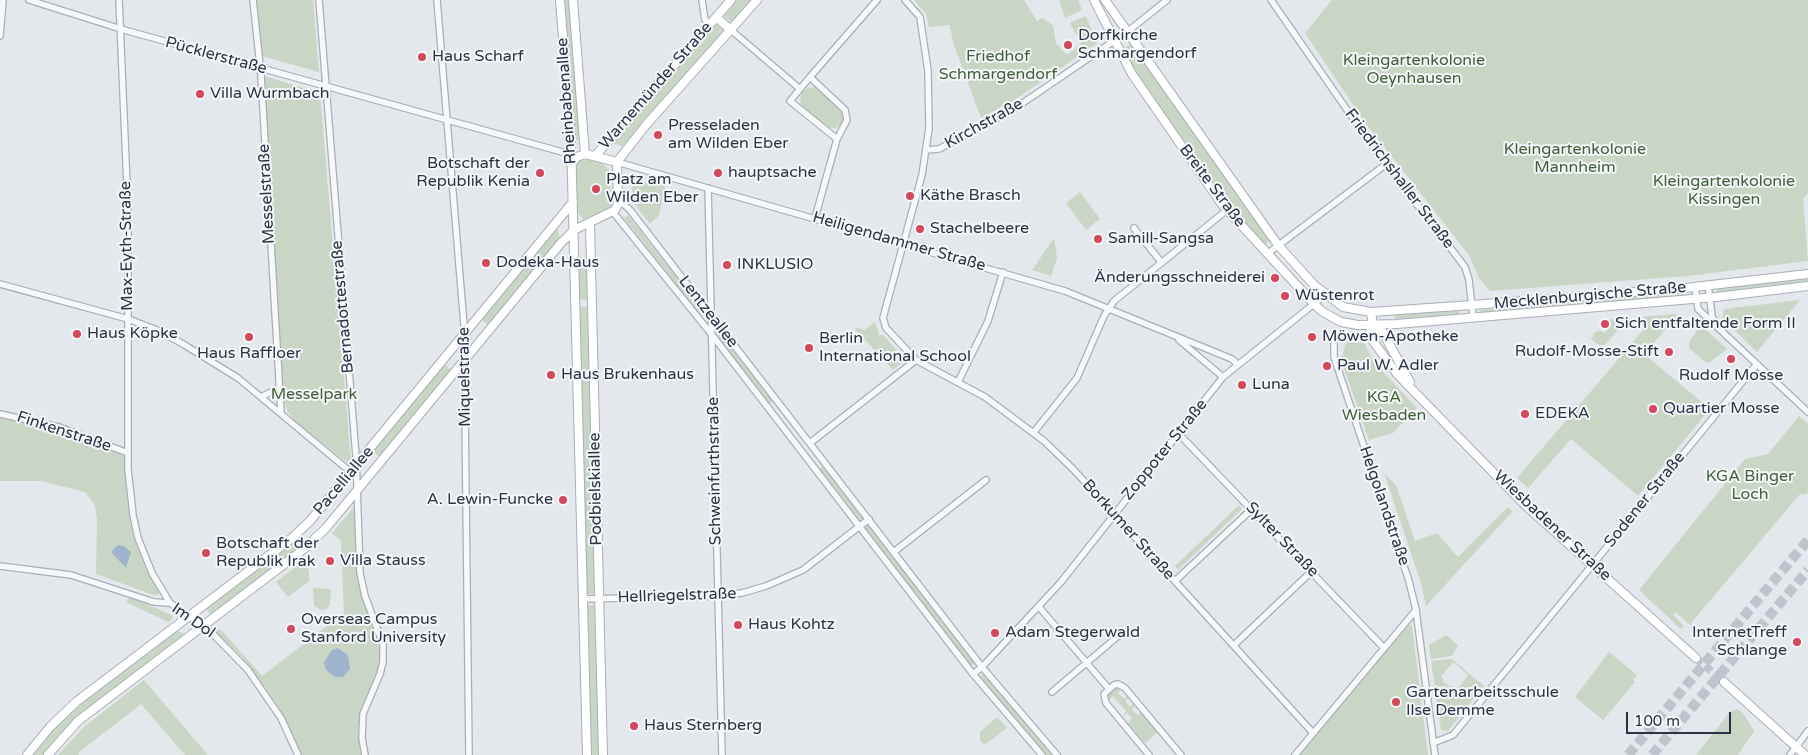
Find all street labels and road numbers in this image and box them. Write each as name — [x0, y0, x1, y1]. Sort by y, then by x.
street label: Warnemünder Straße — [595, 18, 717, 154]
street label: Pücklerstraße — [163, 33, 269, 79]
street label: Rheinbabenallee — [553, 37, 581, 165]
street label: Kirchstraße — [942, 95, 1026, 153]
street label: Friedrichshaller Straße — [1340, 105, 1458, 253]
street label: Breite Straße — [1175, 141, 1249, 231]
street label: Messelstraße — [255, 143, 279, 245]
street label: Max-Eyth-Straße — [116, 181, 138, 311]
street label: Heiligendammer Straße — [810, 208, 988, 276]
street label: Bernadottestraße — [328, 240, 358, 374]
street label: Lentzeallee — [674, 272, 742, 352]
street label: Mecklenburgische Straße — [1493, 278, 1687, 314]
street label: Miquelstraße — [455, 327, 475, 427]
street label: Zoppoter Straße — [1118, 396, 1212, 504]
street label: Schweinfurthstraße — [704, 397, 726, 545]
street label: Finkenstraße — [14, 408, 114, 456]
street label: Podbielskiallee — [585, 432, 607, 546]
street label: Pacelliallee — [310, 443, 378, 519]
street label: Helgolandstraße — [1355, 444, 1413, 568]
street label: Sodener Straße — [1601, 448, 1689, 552]
street label: Wiesbadener Straße — [1489, 467, 1615, 585]
street label: Borkumer Straße — [1078, 476, 1178, 584]
street label: Sylter Straße — [1241, 499, 1323, 581]
street label: Hellriegelstraße — [617, 584, 737, 608]
street label: Im Dol — [168, 599, 218, 643]

